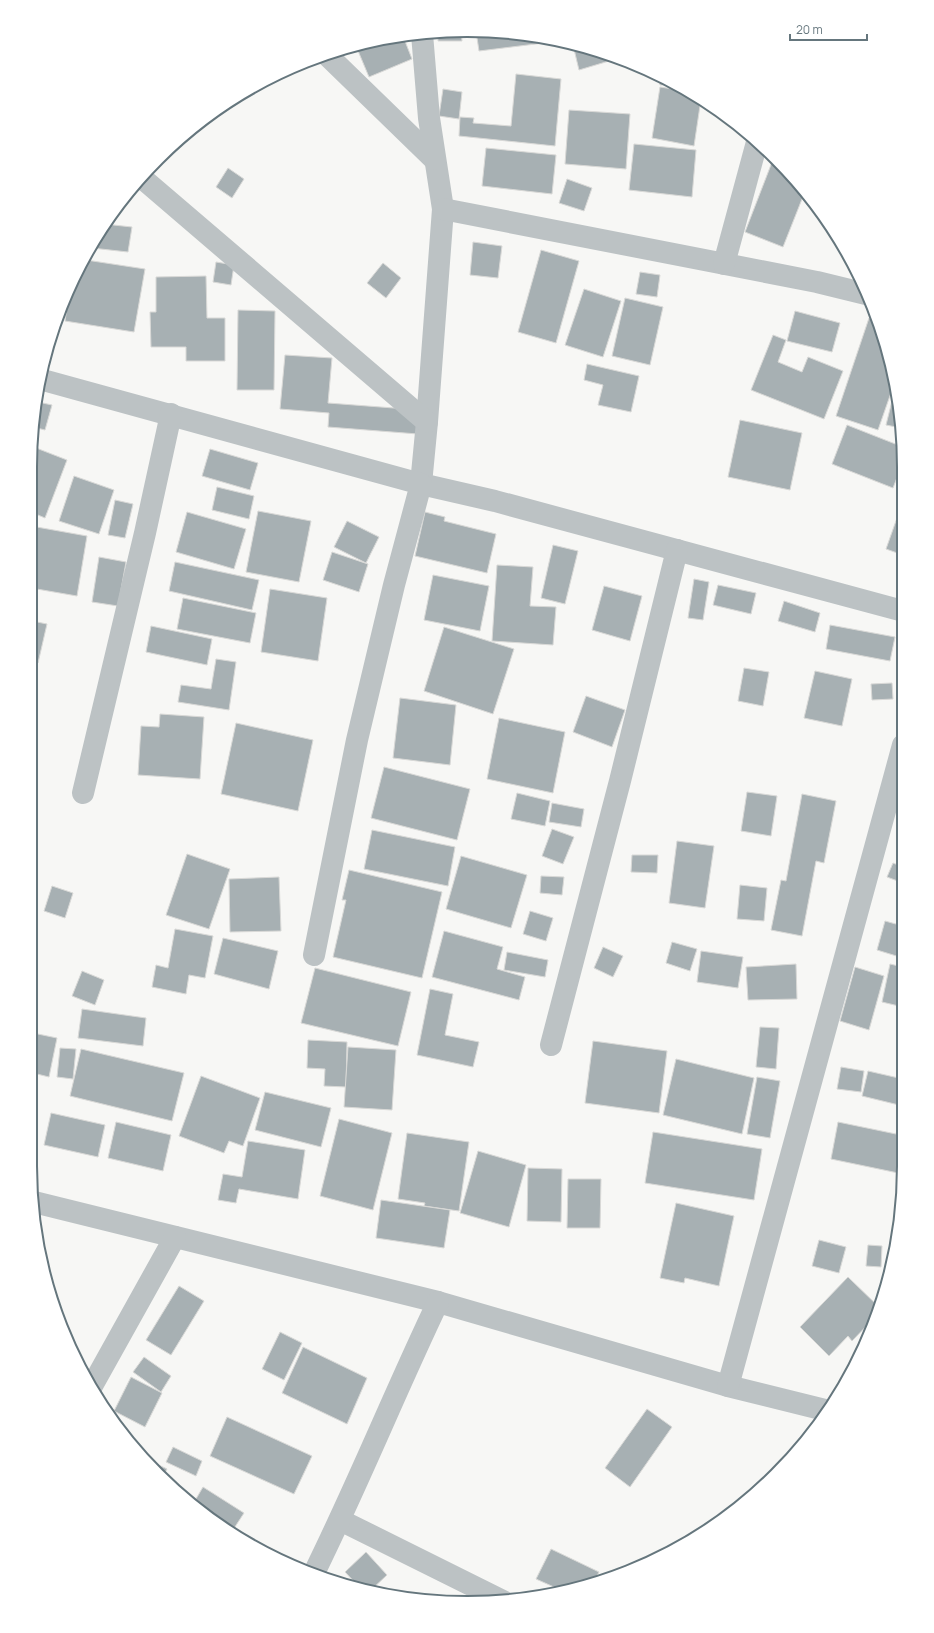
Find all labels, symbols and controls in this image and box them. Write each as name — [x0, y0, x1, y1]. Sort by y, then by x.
scale bar — [790, 16, 867, 42]
text: 20 m — [796, 21, 823, 38]

